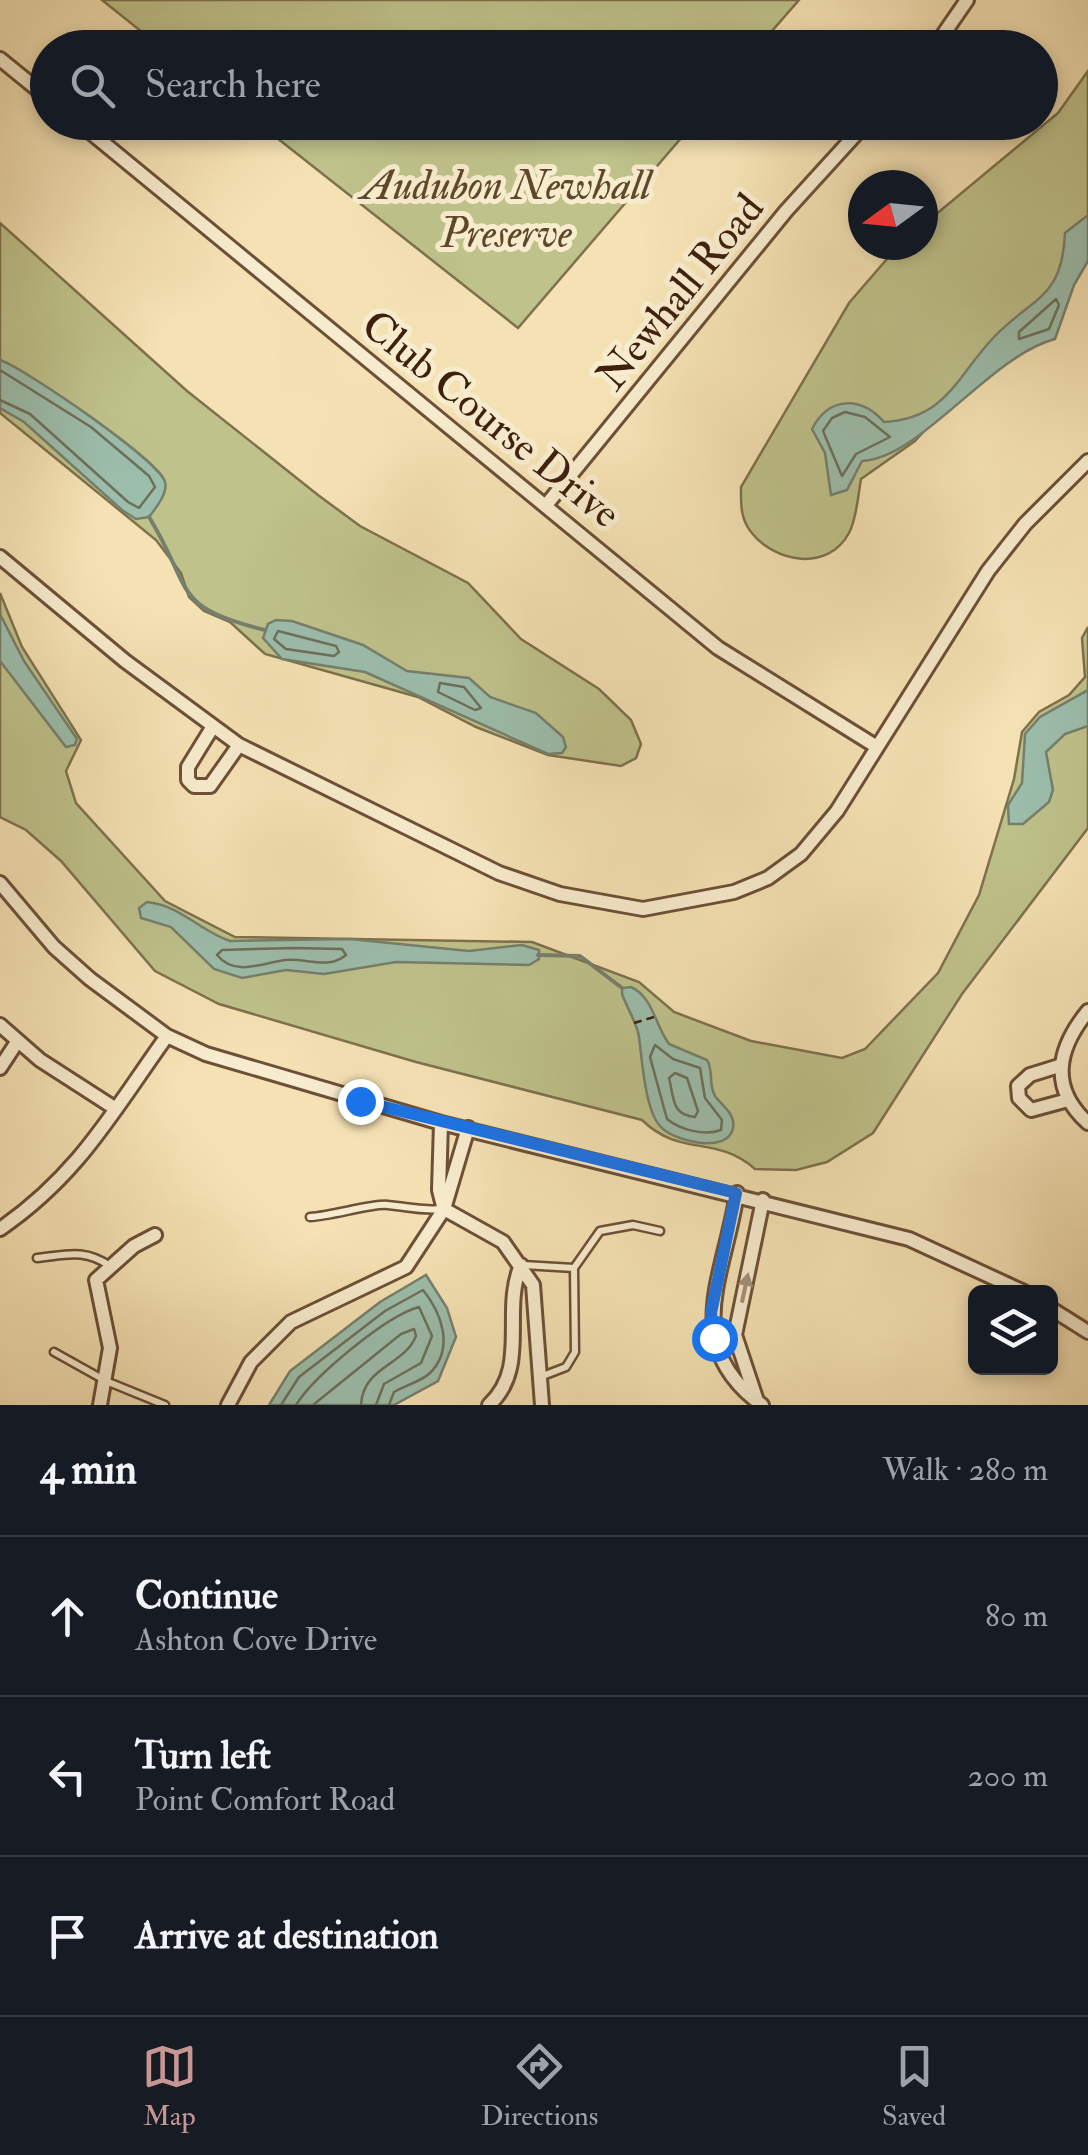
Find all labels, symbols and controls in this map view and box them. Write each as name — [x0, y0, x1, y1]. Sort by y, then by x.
search box — [30, 30, 1058, 140]
icon: search — [65, 58, 120, 113]
text: Search here — [145, 61, 321, 109]
park label: Audubon Newhall Preserve — [357, 160, 654, 260]
north arrow — [848, 170, 938, 260]
street label: Newhall Road — [586, 183, 776, 401]
street label: Club Course Drive — [351, 299, 631, 540]
route end — [338, 1079, 384, 1125]
one-way arrow — [737, 1272, 753, 1303]
map controls — [968, 1285, 1058, 1375]
button: layers — [968, 1285, 1058, 1375]
route start — [692, 1316, 738, 1362]
text: 4 min — [40, 1444, 137, 1496]
text: Walk · 280 m — [883, 1450, 1048, 1490]
text: Continue — [135, 1572, 278, 1620]
icon: ahead — [40, 1589, 95, 1644]
text: 80 m — [985, 1596, 1048, 1636]
text: Ashton Cove Drive — [135, 1620, 377, 1660]
text: Turn left — [135, 1732, 271, 1780]
icon: left — [40, 1749, 95, 1804]
text: 200 m — [967, 1756, 1048, 1796]
text: Point Comfort Road — [135, 1780, 395, 1820]
icon: arrive — [40, 1909, 95, 1964]
text: Arrive at destination — [135, 1912, 439, 1960]
tab: Map — [142, 2039, 197, 2134]
tab: Directions — [481, 2039, 598, 2134]
tab: Saved — [882, 2039, 946, 2134]

